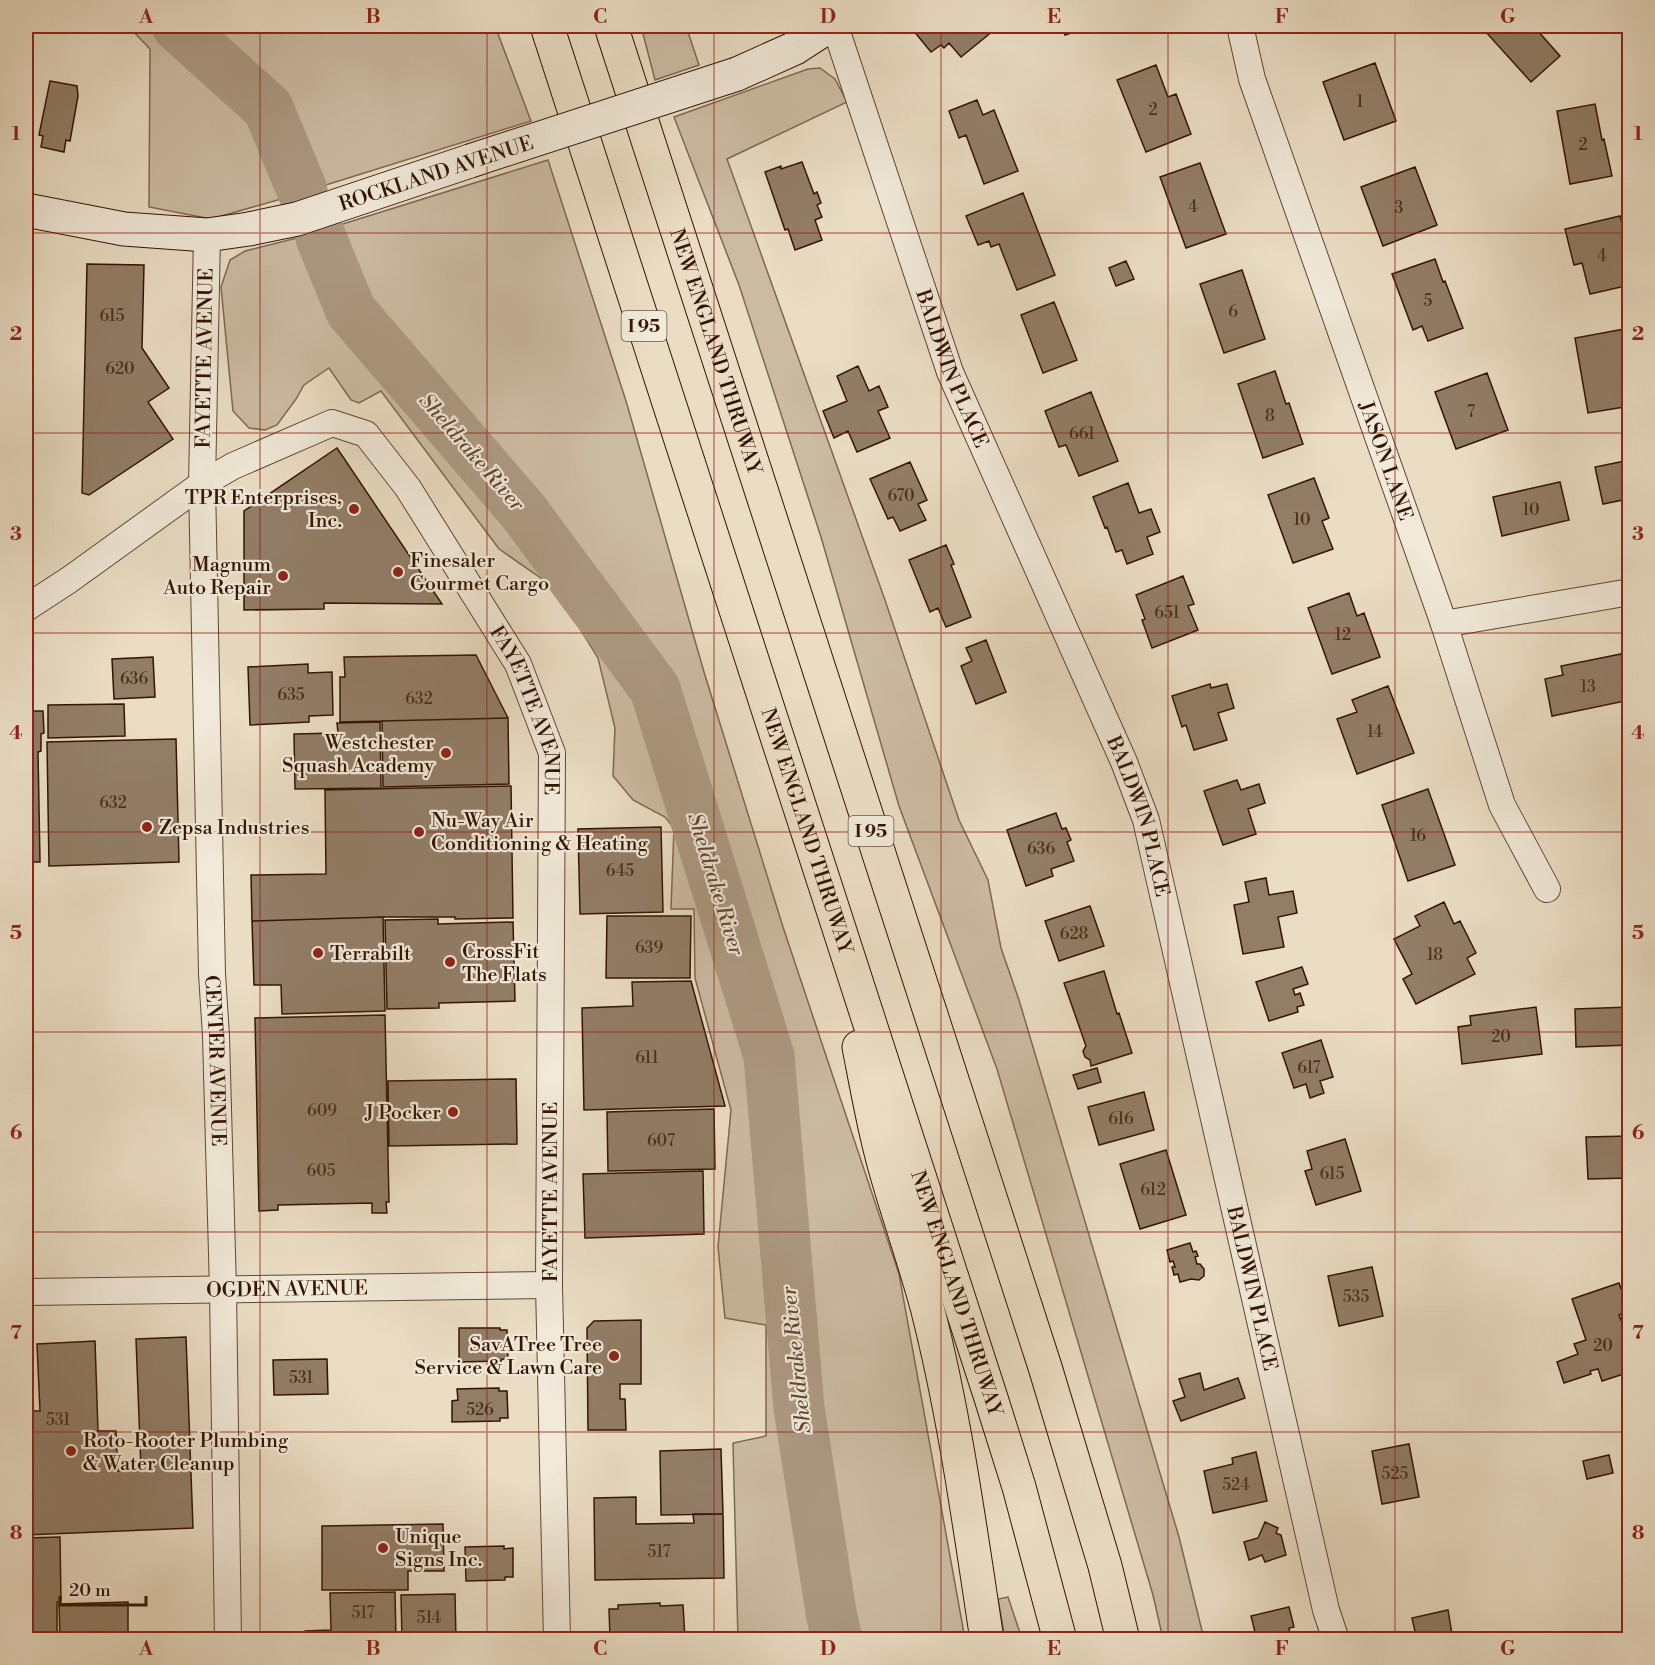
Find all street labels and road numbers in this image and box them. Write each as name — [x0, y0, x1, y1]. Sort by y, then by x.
street label: ROCKLAND AVENUE — [336, 131, 537, 218]
street label: NEW ENGLAND THRUWAY — [663, 226, 767, 479]
street label: FAYETTE AVENUE — [191, 268, 220, 449]
street label: BALDWIN PLACE — [909, 286, 993, 452]
road number: I 95 — [622, 311, 666, 341]
street label: JASON LANE — [1352, 397, 1418, 524]
street label: FAYETTE AVENUE — [483, 622, 563, 795]
street label: NEW ENGLAND THRUWAY — [755, 705, 858, 958]
street label: BALDWIN PLACE — [1100, 731, 1174, 899]
road number: I 95 — [848, 816, 894, 846]
street label: CENTER AVENUE — [198, 974, 230, 1147]
street label: FAYETTE AVENUE — [539, 1102, 564, 1282]
street label: NEW ENGLAND THRUWAY — [904, 1168, 1007, 1421]
street label: BALDWIN PLACE — [1220, 1203, 1282, 1373]
street label: OGDEN AVENUE — [206, 1276, 368, 1304]

